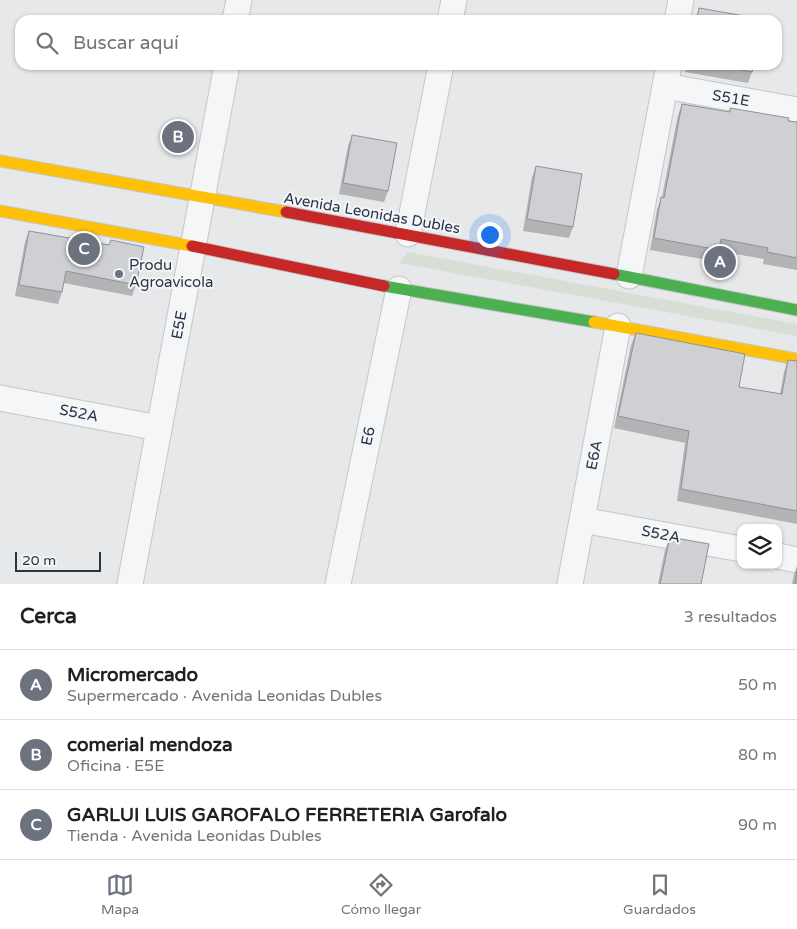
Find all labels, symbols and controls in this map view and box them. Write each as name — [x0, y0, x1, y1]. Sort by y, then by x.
search box — [15, 15, 782, 70]
icon: search — [33, 29, 61, 57]
text: Buscar aquí — [73, 32, 179, 54]
street label: S51E — [711, 86, 751, 110]
pin: B — [162, 118, 194, 156]
street label: Avenida Leonidas Dubles — [282, 189, 462, 237]
your location — [477, 222, 503, 248]
pin: C — [68, 230, 100, 268]
pin: A — [704, 243, 736, 281]
place label: Produ Agroavicola — [129, 256, 213, 291]
marker: Produ Agroavicola — [113, 268, 125, 280]
street label: E5E — [167, 309, 191, 341]
street label: S52A — [58, 400, 100, 426]
street label: E6 — [357, 425, 379, 447]
street label: E6A — [582, 438, 606, 472]
street label: S52A — [640, 521, 682, 547]
map controls — [737, 524, 782, 569]
button: layers — [737, 524, 782, 569]
scale bar — [15, 549, 101, 572]
text: 20 m — [22, 552, 56, 569]
text: Cerca — [20, 604, 77, 629]
text: 3 resultados — [684, 607, 777, 627]
text: Micromercado — [67, 664, 198, 686]
text: A — [30, 675, 42, 695]
text: 50 m — [738, 675, 777, 695]
text: Supermercado · Avenida Leonidas Dubles — [67, 686, 382, 706]
text: comerial mendoza — [67, 734, 233, 756]
text: B — [30, 745, 42, 765]
text: 80 m — [738, 745, 777, 765]
text: Oficina · E5E — [67, 756, 164, 776]
text: GARLUI LUIS GAROFALO FERRETERIA Garofalo — [67, 804, 507, 826]
text: C — [30, 815, 42, 835]
text: 90 m — [738, 815, 777, 835]
text: Tienda · Avenida Leonidas Dubles — [67, 826, 322, 846]
tab: Mapa — [101, 871, 139, 918]
tab: Cómo llegar — [341, 871, 421, 918]
tab: Guardados — [623, 871, 696, 918]

